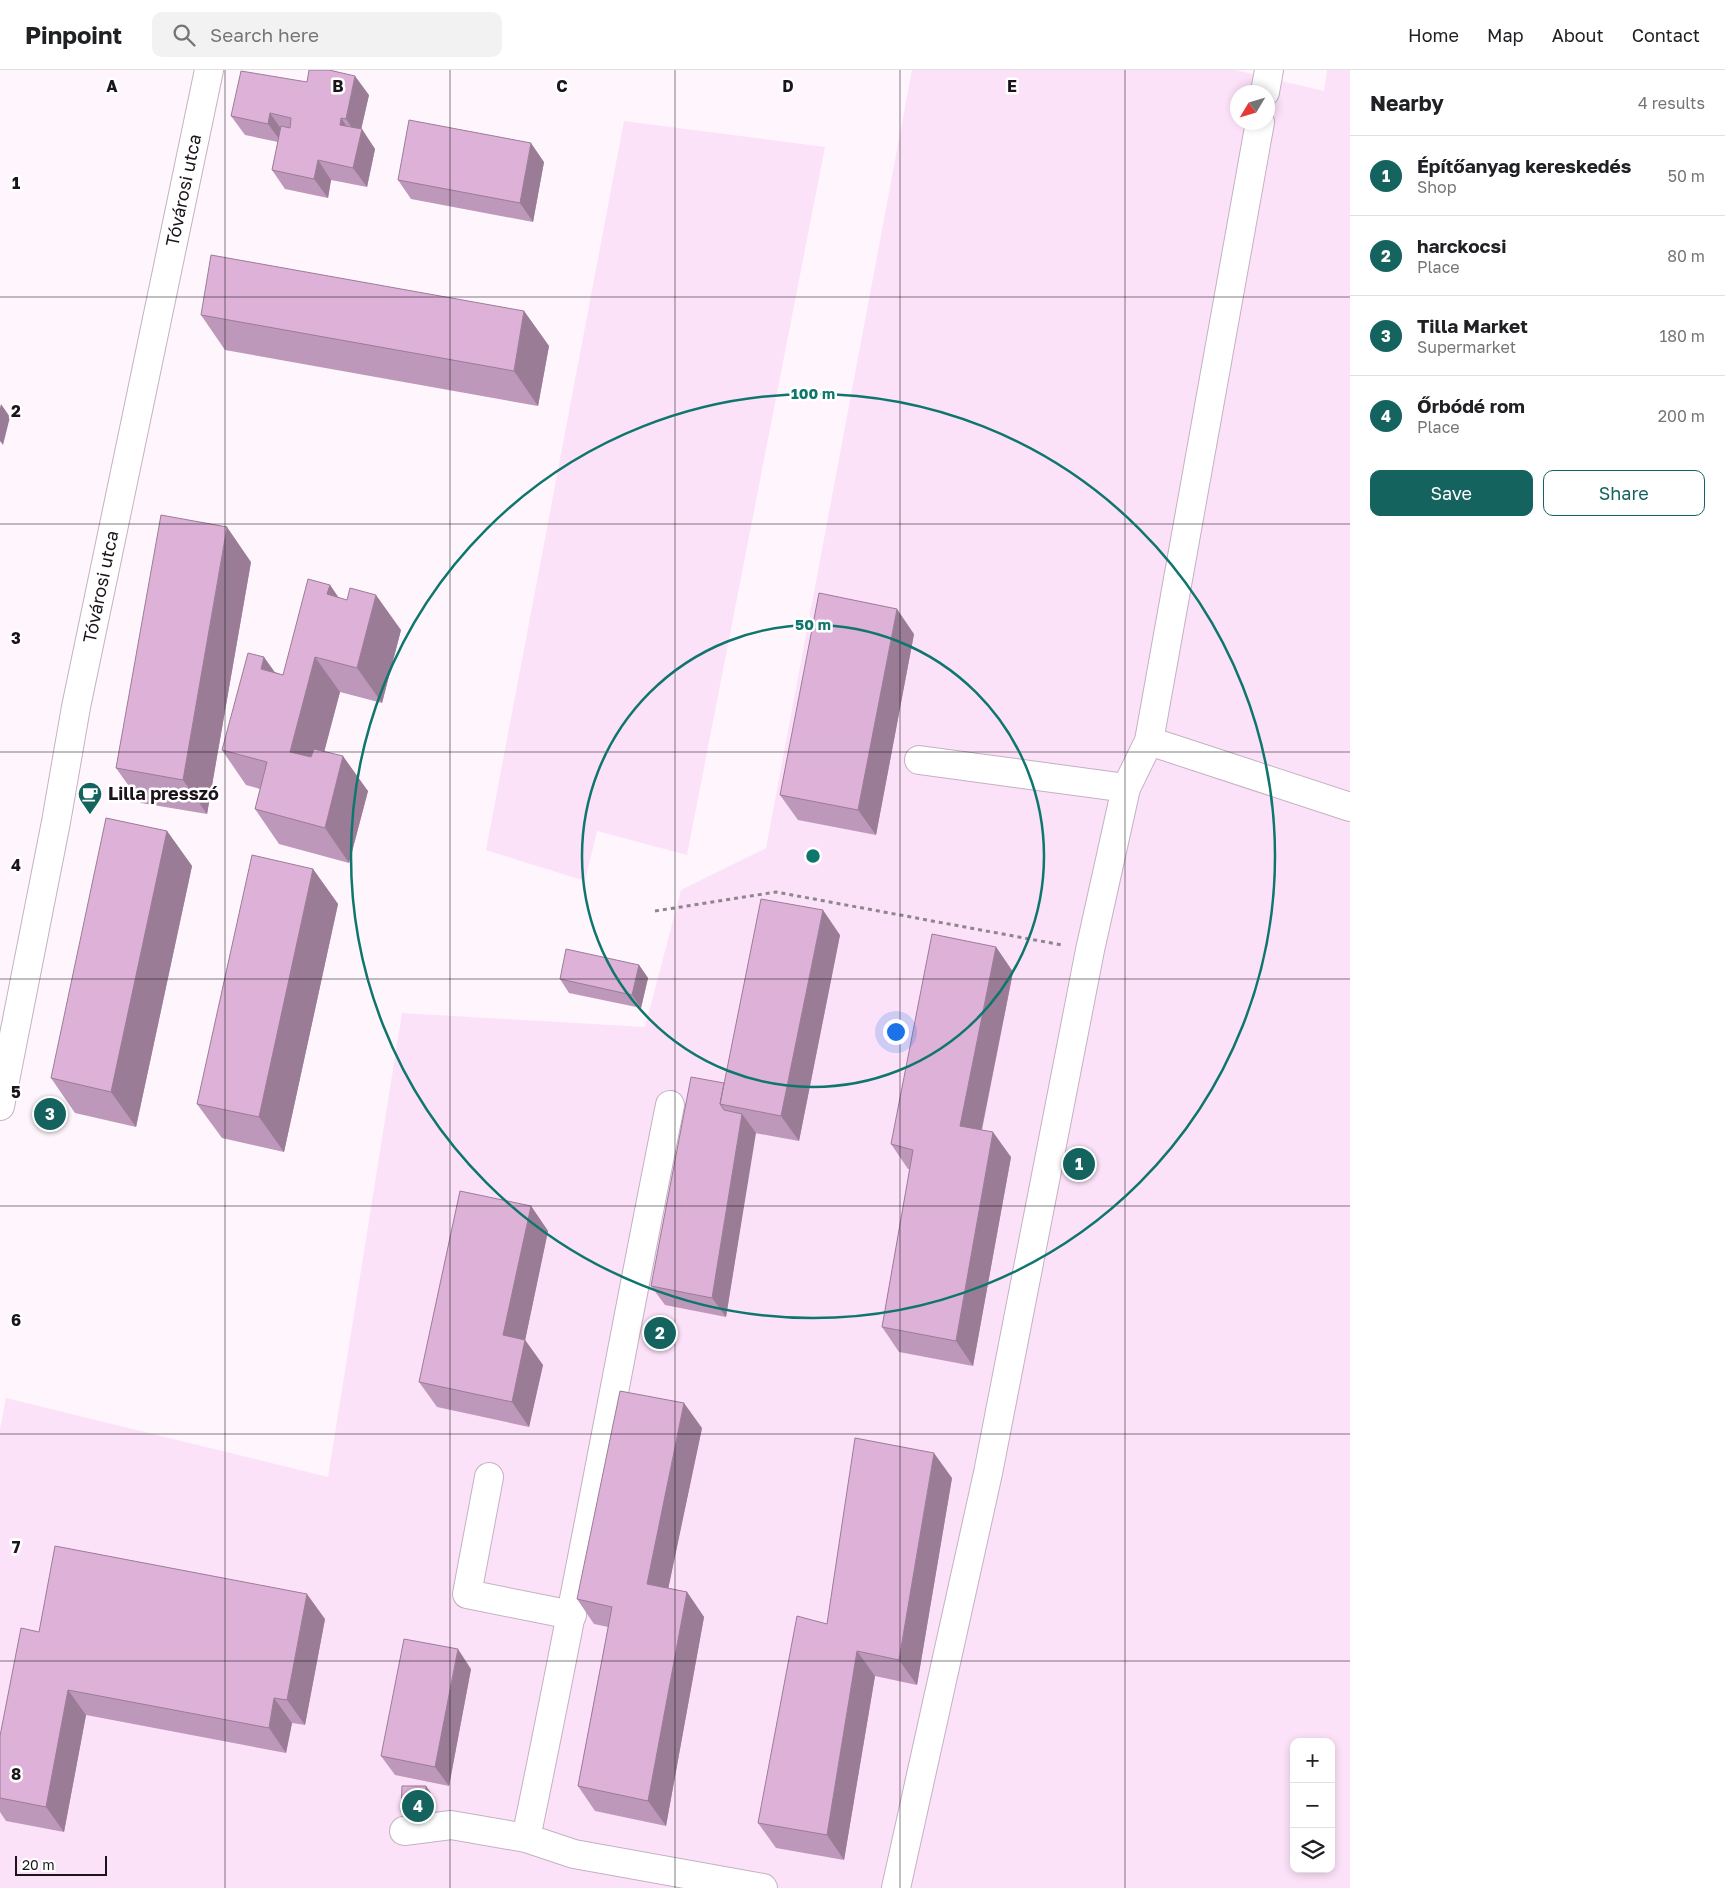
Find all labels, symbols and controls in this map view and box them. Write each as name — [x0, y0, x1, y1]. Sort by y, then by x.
search box — [152, 12, 502, 57]
text: Pinpoint — [25, 20, 122, 49]
icon: search — [170, 21, 198, 49]
text: Search here — [210, 23, 319, 46]
text: Home — [1408, 24, 1459, 46]
text: Map — [1487, 24, 1524, 46]
text: About — [1552, 24, 1604, 46]
text: Contact — [1632, 24, 1700, 46]
text: A — [106, 76, 118, 96]
text: B — [332, 76, 344, 96]
text: C — [556, 76, 568, 96]
text: D — [782, 76, 794, 96]
text: E — [1007, 76, 1017, 96]
north arrow — [1230, 85, 1275, 130]
text: Nearby — [1370, 90, 1444, 116]
text: 4 results — [1638, 93, 1705, 113]
street label: Tóvárosi utca — [160, 132, 205, 248]
text: Építőanyag kereskedés — [1417, 154, 1631, 177]
text: 1 — [1382, 166, 1390, 186]
text: 50 m — [1668, 166, 1705, 186]
text: 1 — [12, 173, 20, 193]
text: Shop — [1417, 177, 1457, 197]
text: harckocsi — [1417, 234, 1506, 257]
text: 2 — [1381, 246, 1391, 266]
text: 80 m — [1667, 246, 1705, 266]
text: Place — [1417, 257, 1460, 277]
text: Tilla Market — [1417, 314, 1528, 337]
text: 3 — [1381, 326, 1391, 346]
text: 180 m — [1659, 326, 1705, 346]
text: Supermarket — [1417, 337, 1516, 357]
text: 100 m — [791, 384, 835, 402]
text: Őrbódé rom — [1417, 394, 1525, 417]
text: 2 — [11, 401, 21, 421]
text: 4 — [1381, 406, 1391, 426]
text: 200 m — [1658, 406, 1705, 426]
text: Place — [1417, 417, 1460, 437]
button: Save — [1370, 470, 1533, 516]
button: Share — [1543, 470, 1705, 516]
street label: Tóvárosi utca — [78, 528, 123, 645]
text: 50 m — [795, 615, 831, 633]
text: 3 — [11, 628, 21, 648]
cafe icon: Lilla presszó — [77, 781, 103, 815]
place label: Lilla presszó — [108, 782, 219, 804]
centre of rings — [804, 847, 822, 865]
text: 4 — [11, 855, 21, 875]
your location — [883, 1019, 909, 1045]
text: 5 — [11, 1082, 21, 1102]
pin: 3 — [34, 1095, 66, 1133]
pin: 1 — [1063, 1145, 1095, 1183]
text: 6 — [11, 1310, 21, 1330]
pin: 2 — [644, 1314, 676, 1352]
text: 7 — [12, 1537, 21, 1557]
map controls — [1290, 1738, 1335, 1873]
button: + — [1290, 1738, 1335, 1783]
text: 8 — [11, 1764, 21, 1784]
button: − — [1290, 1783, 1335, 1828]
pin: 4 — [402, 1787, 434, 1825]
button: layers — [1290, 1828, 1335, 1873]
scale bar — [15, 1853, 108, 1876]
text: 20 m — [22, 1856, 55, 1873]

